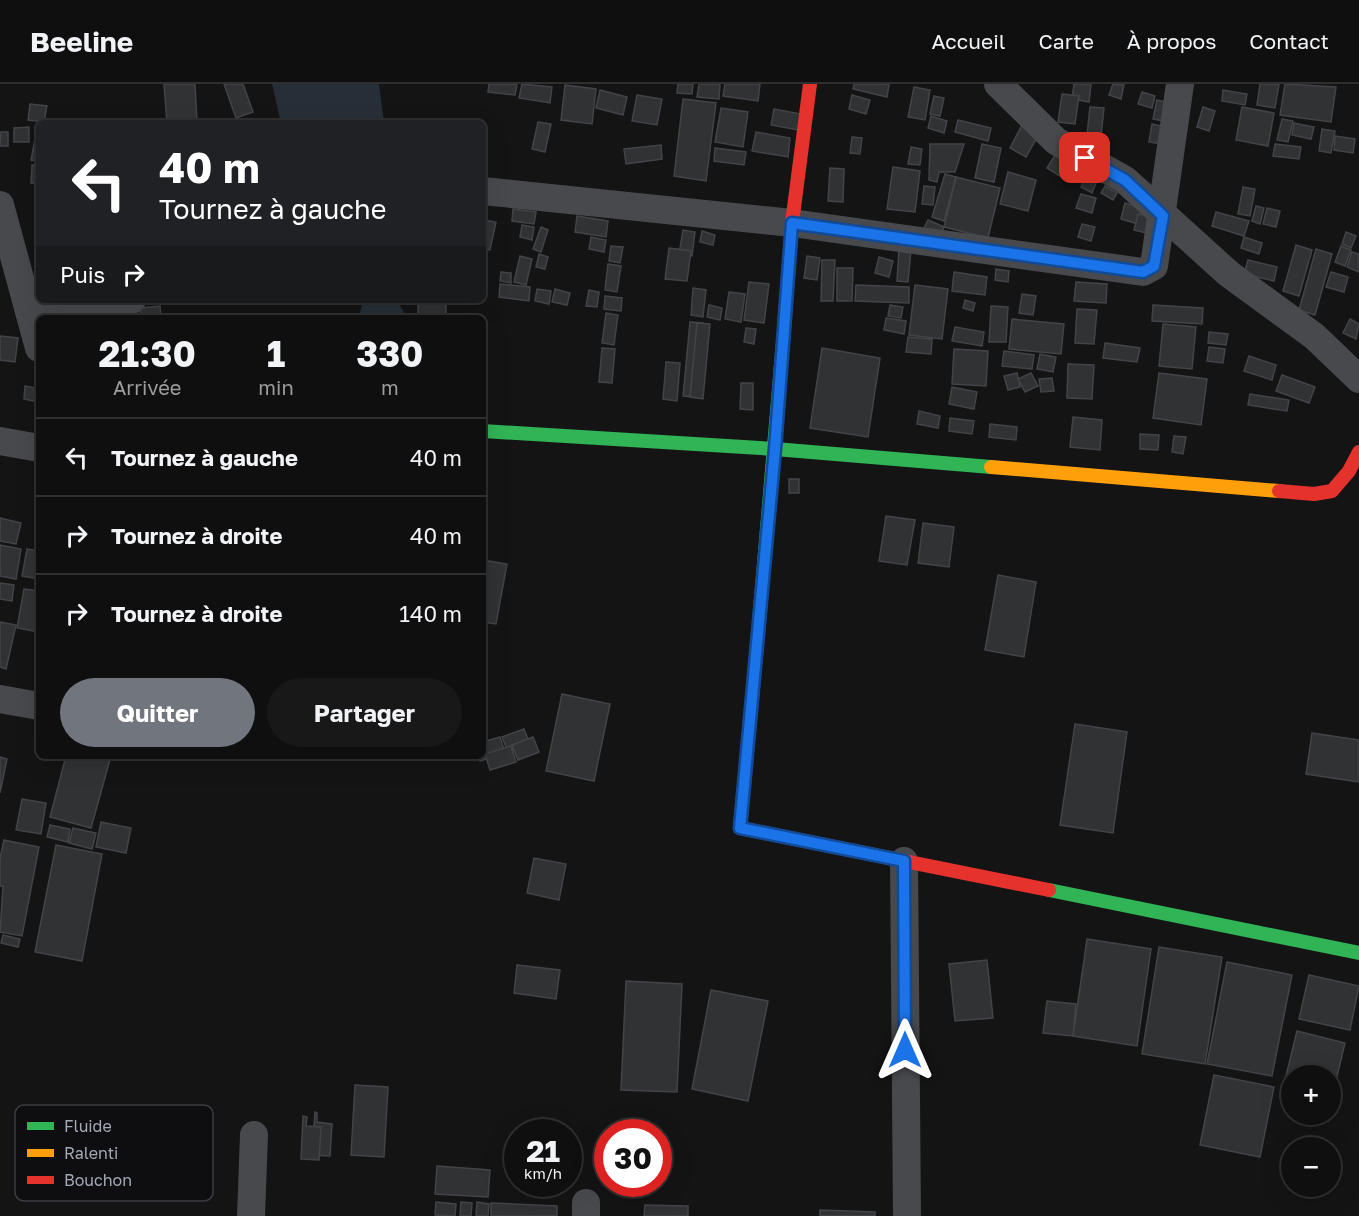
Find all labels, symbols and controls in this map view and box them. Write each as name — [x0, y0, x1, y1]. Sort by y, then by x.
text: Beeline — [30, 25, 133, 58]
text: Accueil — [932, 28, 1005, 54]
text: Carte — [1038, 28, 1094, 54]
text: À propos — [1127, 28, 1216, 54]
text: Contact — [1249, 28, 1329, 54]
pin — [1059, 132, 1110, 183]
icon: arrive — [1068, 141, 1101, 174]
text: 40 m — [159, 142, 260, 192]
icon: left — [60, 144, 138, 222]
text: Tournez à gauche — [159, 193, 386, 225]
icon: right — [117, 258, 150, 291]
text: Puis — [60, 261, 105, 288]
text: 21:30 — [98, 332, 196, 375]
text: 1 — [267, 332, 285, 375]
text: 330 — [356, 332, 424, 375]
text: Arrivée — [113, 375, 181, 399]
text: min — [258, 375, 294, 399]
text: m — [381, 375, 399, 399]
icon: left — [60, 441, 93, 474]
text: Tournez à gauche — [111, 444, 298, 471]
text: 40 m — [410, 444, 462, 471]
icon: right — [60, 519, 93, 552]
text: Tournez à droite — [111, 522, 282, 549]
text: 40 m — [410, 522, 462, 549]
icon: right — [60, 597, 93, 630]
text: Tournez à droite — [111, 600, 282, 627]
text: 140 m — [399, 600, 462, 627]
button: Quitter — [60, 678, 255, 747]
button: Partager — [267, 678, 462, 747]
position arrow — [873, 1018, 937, 1082]
map controls — [1281, 1065, 1341, 1197]
button: + — [1281, 1065, 1341, 1125]
legend — [15, 1105, 213, 1201]
text: Fluide — [64, 1116, 112, 1136]
speed limit sign: 30 — [594, 1119, 672, 1197]
text: 21 — [526, 1133, 560, 1169]
button: − — [1281, 1137, 1341, 1197]
text: Ralenti — [64, 1143, 118, 1163]
text: km/h — [524, 1164, 562, 1182]
text: Bouchon — [64, 1170, 132, 1190]

